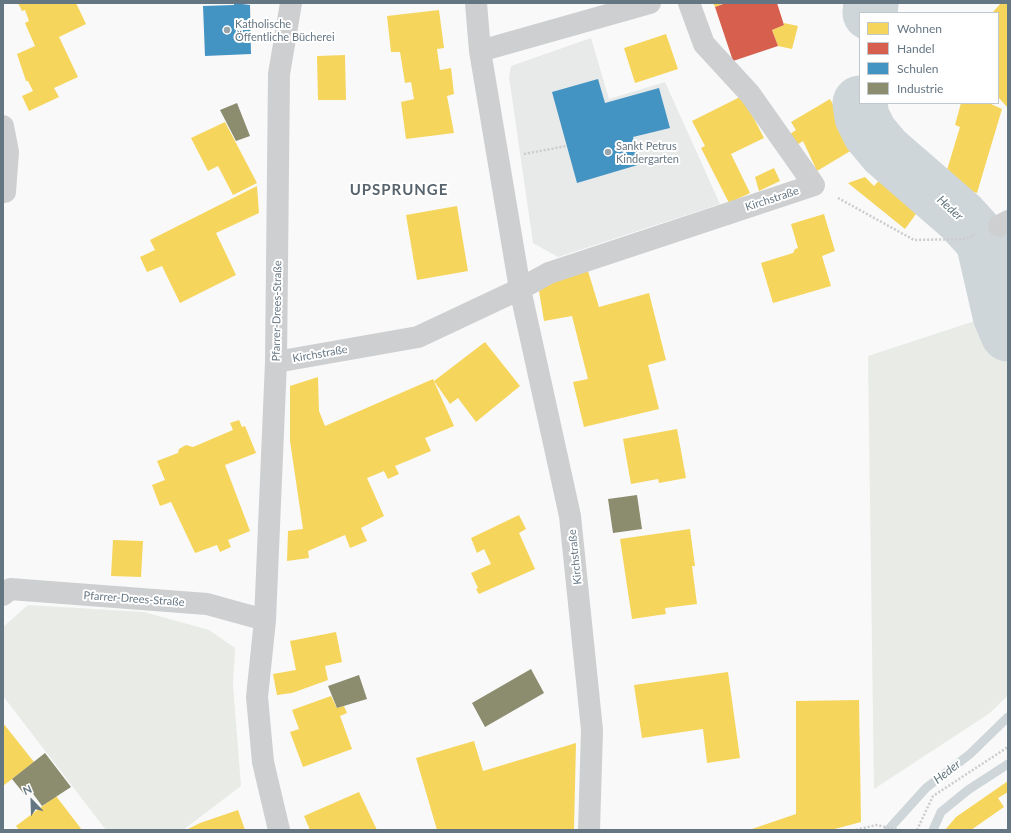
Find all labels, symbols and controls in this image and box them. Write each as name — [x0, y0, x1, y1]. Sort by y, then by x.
legend — [859, 12, 999, 104]
place label: Katholische Öffentliche Bücherei — [235, 17, 335, 43]
text: Wohnen — [897, 21, 942, 36]
marker: Katholische Öffentliche Bücherei — [222, 25, 232, 35]
text: Handel — [897, 41, 935, 56]
text: Schulen — [897, 61, 938, 76]
text: Industrie — [897, 81, 943, 96]
place label: Sankt Petrus Kindergarten — [616, 139, 679, 165]
marker: Sankt Petrus Kindergarten — [603, 147, 613, 157]
district label: UPSPRUNGE — [350, 181, 448, 199]
street label: Kirchstraße — [744, 184, 800, 214]
water label: Heder — [934, 193, 966, 223]
street label: Pfarrer-Drees-Straße — [270, 260, 284, 362]
street label: Kirchstraße — [292, 343, 348, 365]
street label: Kirchstraße — [566, 529, 584, 585]
street label: Pfarrer-Drees-Straße — [83, 589, 185, 609]
water label: Heder — [931, 757, 963, 787]
north arrow — [12, 781, 52, 821]
text: N — [21, 782, 34, 797]

